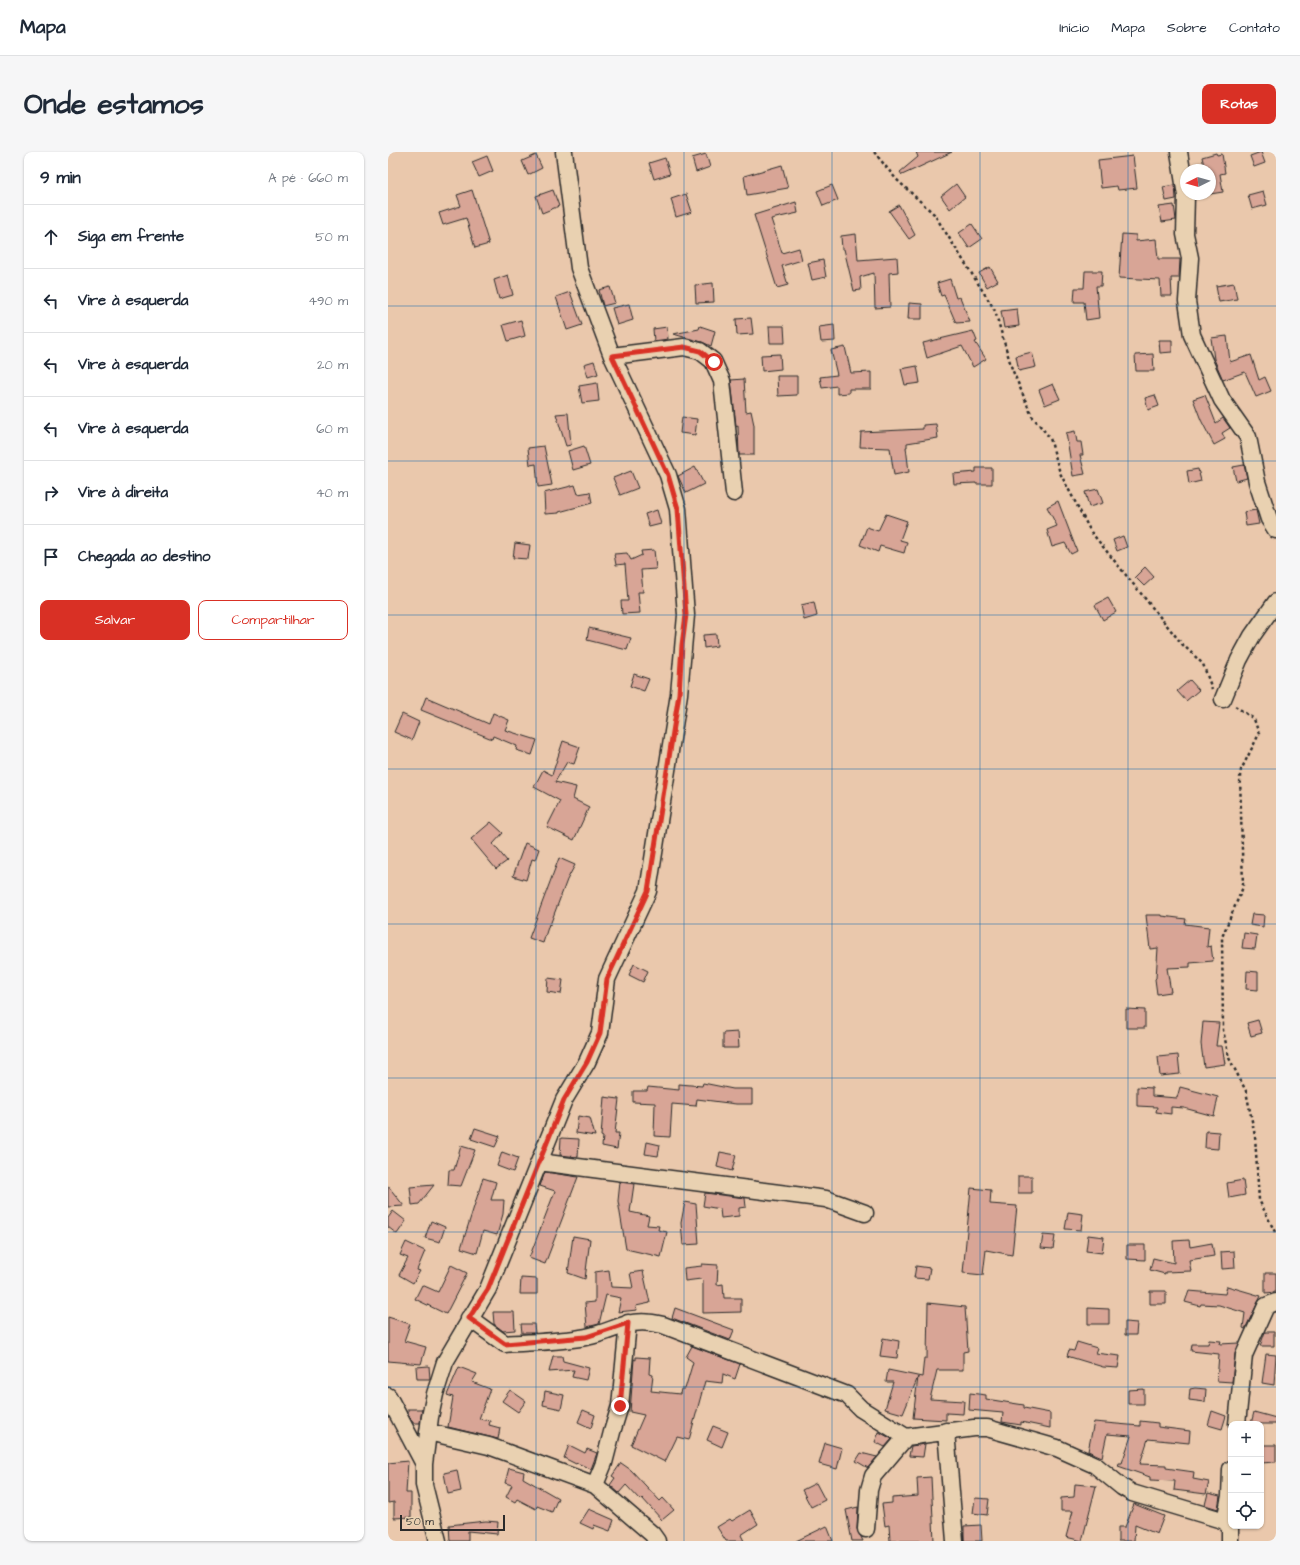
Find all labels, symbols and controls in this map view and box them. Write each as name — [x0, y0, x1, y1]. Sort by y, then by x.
text: Mapa — [20, 14, 66, 41]
text: Início — [1059, 18, 1089, 38]
text: Mapa — [1111, 18, 1145, 38]
text: Sobre — [1167, 18, 1207, 38]
text: Contato — [1229, 18, 1280, 38]
button: Rotas — [1202, 84, 1276, 124]
text: Onde estamos — [24, 85, 204, 124]
north arrow — [1180, 164, 1216, 200]
text: 9 min — [40, 166, 81, 190]
text: A pé · 660 m — [268, 169, 348, 187]
icon: ahead — [40, 226, 62, 248]
text: Siga em frente — [78, 226, 184, 247]
text: 50 m — [315, 228, 348, 246]
icon: left — [40, 290, 62, 312]
text: Vire à esquerda — [78, 290, 188, 311]
text: 490 m — [308, 292, 348, 310]
route start — [705, 353, 723, 371]
icon: left — [40, 354, 62, 376]
text: Vire à esquerda — [78, 354, 188, 375]
text: 20 m — [317, 356, 348, 374]
icon: left — [40, 418, 62, 440]
text: Vire à esquerda — [78, 418, 188, 439]
text: 60 m — [316, 420, 348, 438]
icon: right — [40, 482, 62, 504]
text: Vire à direita — [78, 482, 168, 503]
text: 40 m — [316, 484, 348, 502]
icon: arrive — [40, 546, 62, 568]
text: Chegada ao destino — [78, 546, 211, 567]
button: Salvar — [40, 600, 190, 640]
button: Compartilhar — [198, 600, 348, 640]
route end — [611, 1397, 629, 1415]
map controls — [1228, 1421, 1264, 1529]
button: + — [1228, 1421, 1264, 1457]
button: − — [1228, 1457, 1264, 1493]
button: locate — [1228, 1493, 1264, 1529]
scale bar — [400, 1513, 505, 1532]
text: 50 m — [406, 1514, 434, 1529]

